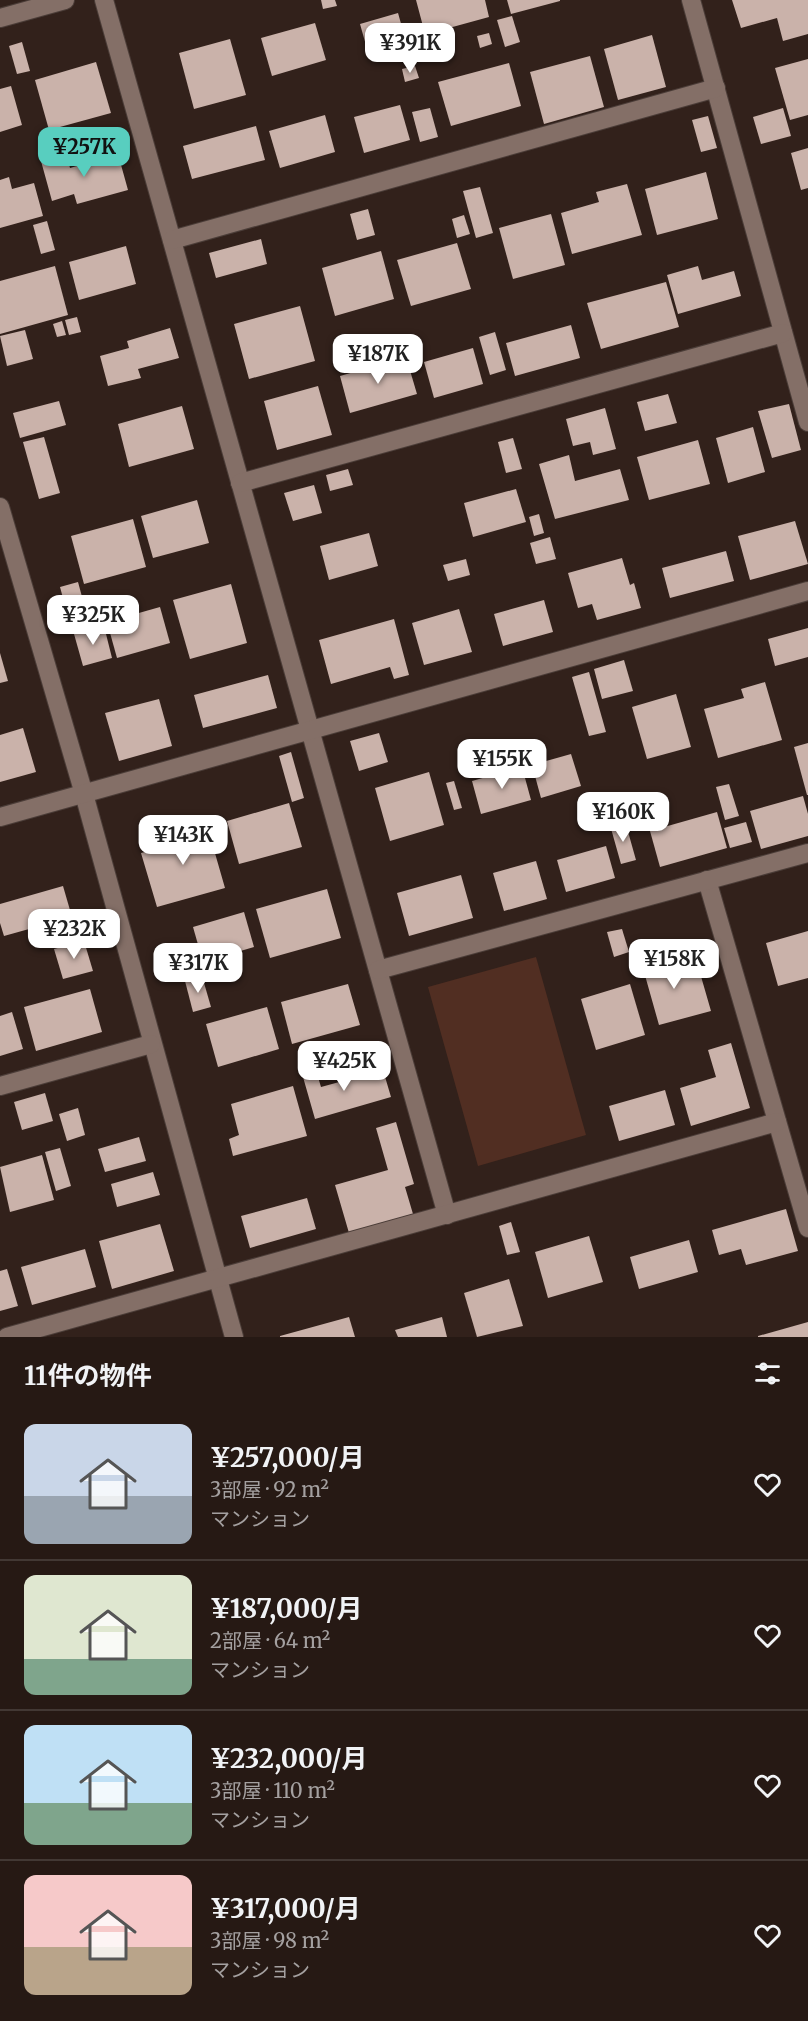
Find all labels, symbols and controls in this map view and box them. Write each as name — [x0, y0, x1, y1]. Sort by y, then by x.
pin: ¥391K — [368, 23, 452, 74]
text: ¥391K — [379, 30, 441, 55]
pin: ¥257K — [42, 127, 126, 178]
text: ¥257K — [52, 134, 116, 159]
pin: ¥187K — [336, 334, 420, 385]
text: ¥187K — [347, 341, 409, 366]
pin: ¥325K — [51, 595, 135, 646]
text: ¥325K — [61, 602, 125, 627]
pin: ¥155K — [460, 739, 544, 790]
text: ¥155K — [471, 746, 533, 771]
pin: ¥160K — [581, 792, 665, 843]
text: ¥160K — [591, 799, 655, 824]
pin: ¥143K — [141, 815, 225, 866]
text: ¥143K — [153, 822, 213, 847]
pin: ¥232K — [32, 909, 116, 960]
text: ¥232K — [42, 916, 106, 941]
pin: ¥158K — [632, 939, 716, 990]
pin: ¥317K — [156, 943, 240, 994]
text: ¥158K — [643, 946, 705, 971]
text: ¥317K — [167, 950, 229, 975]
pin: ¥425K — [302, 1041, 386, 1092]
text: ¥425K — [312, 1048, 376, 1073]
icon: filters — [751, 1357, 784, 1390]
text: 11件の物件 — [24, 1359, 151, 1392]
text: ¥257,000/月 — [210, 1441, 365, 1474]
icon: home — [72, 1448, 144, 1520]
icon: heart — [751, 1468, 784, 1501]
text: 3部屋 · 92 m² — [210, 1477, 329, 1502]
text: マンション — [210, 1506, 310, 1531]
text: ¥187,000/月 — [210, 1592, 362, 1625]
icon: home — [72, 1599, 144, 1671]
icon: heart — [751, 1619, 784, 1652]
text: 2部屋 · 64 m² — [210, 1628, 330, 1653]
text: マンション — [210, 1657, 310, 1682]
text: ¥232,000/月 — [210, 1742, 368, 1775]
icon: home — [72, 1749, 144, 1821]
icon: heart — [751, 1769, 784, 1802]
text: 3部屋 · 110 m² — [210, 1778, 335, 1803]
text: マンション — [210, 1807, 310, 1832]
text: ¥317,000/月 — [210, 1892, 361, 1925]
icon: home — [72, 1899, 144, 1971]
icon: heart — [751, 1919, 784, 1952]
text: 3部屋 · 98 m² — [210, 1928, 329, 1953]
text: マンション — [210, 1957, 310, 1982]

